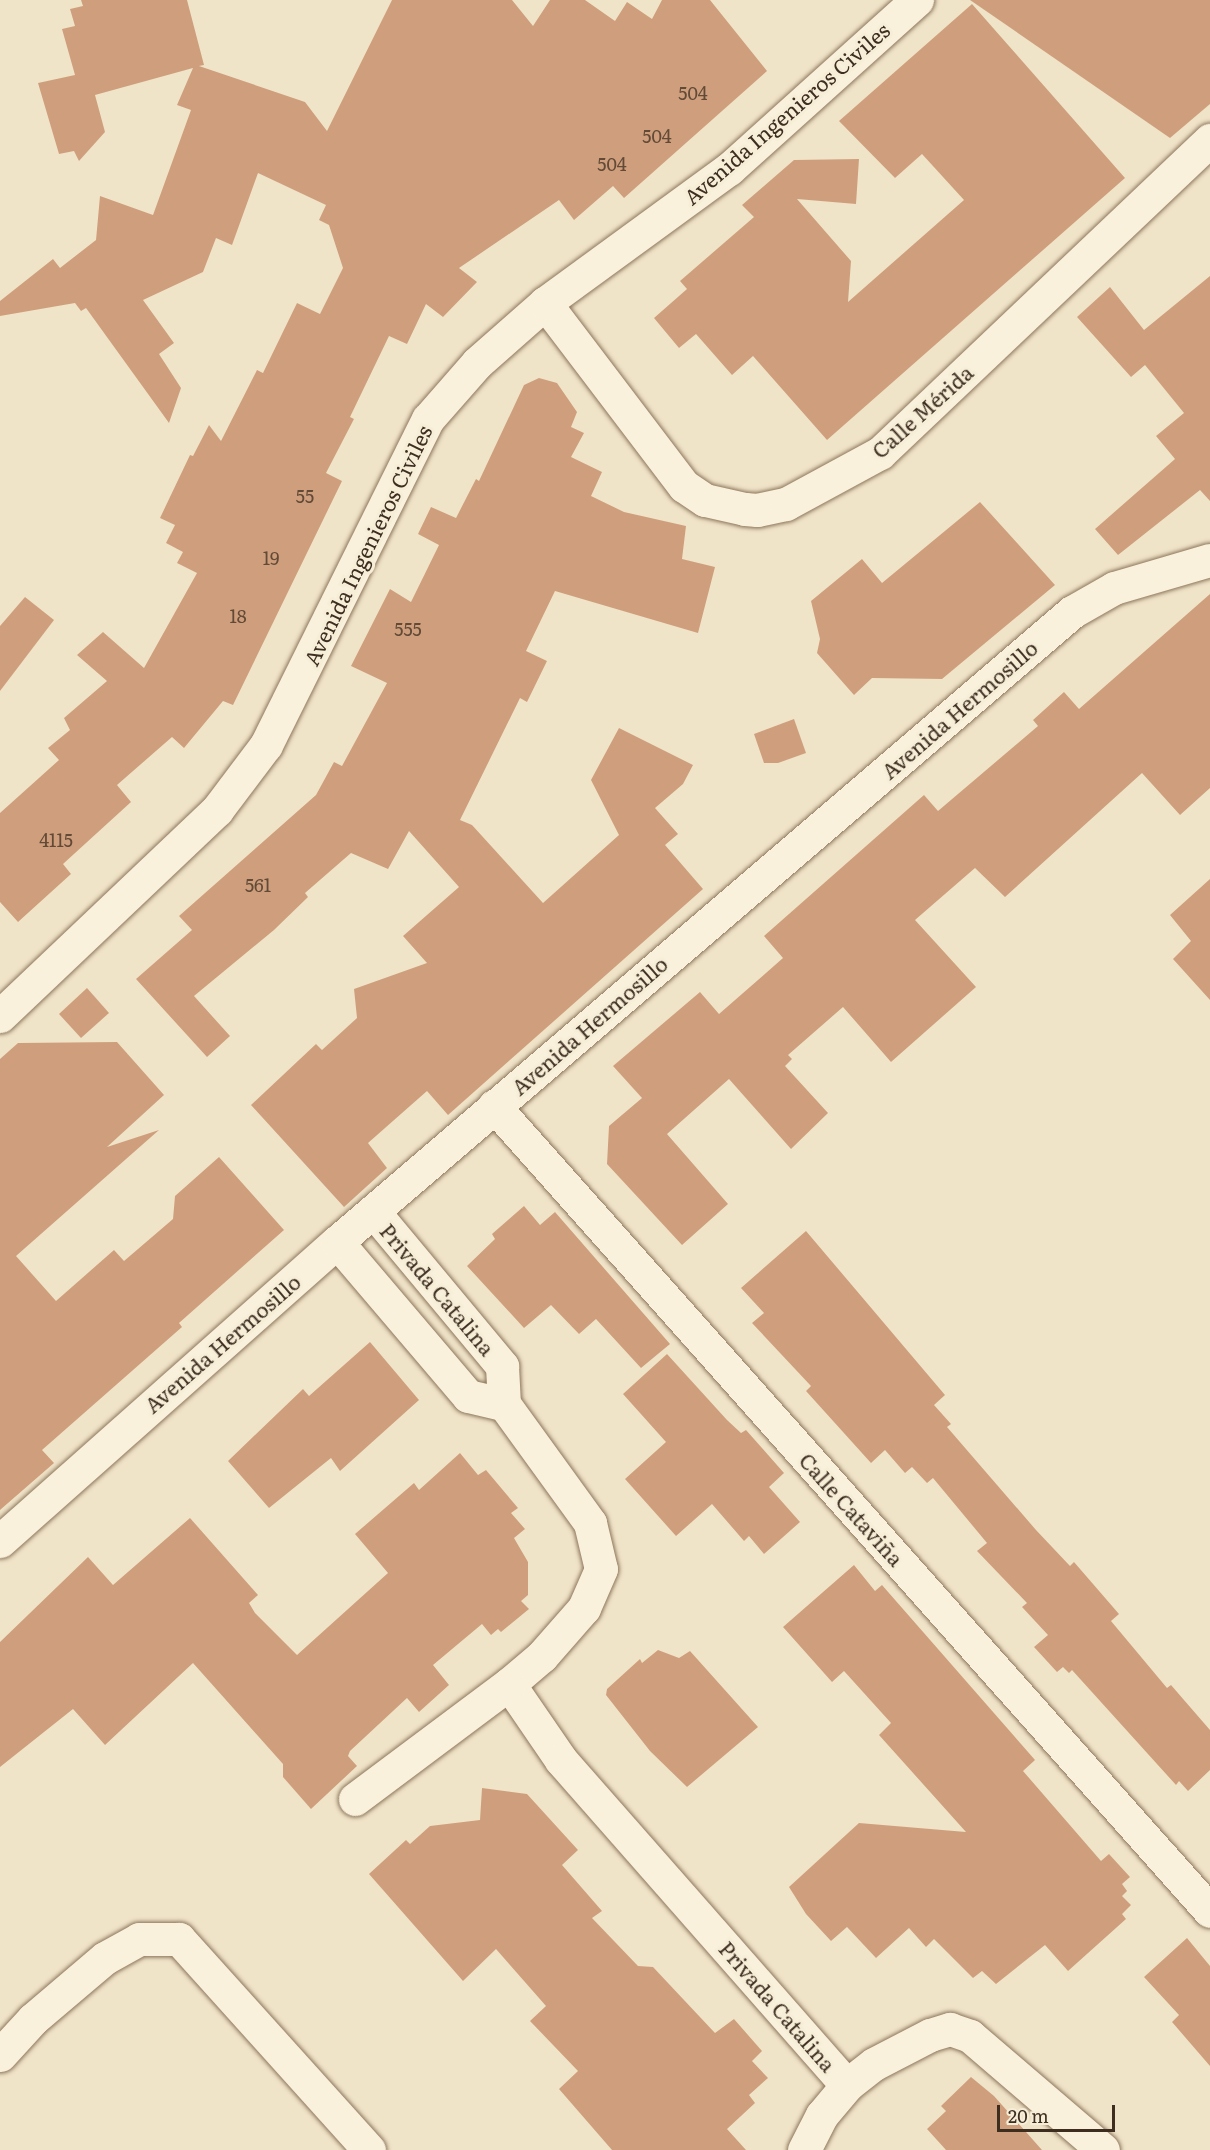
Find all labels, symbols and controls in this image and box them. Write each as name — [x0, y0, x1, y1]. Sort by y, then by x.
street label: Avenida Ingenieros Civiles — [678, 17, 894, 209]
house number: 504 — [678, 82, 708, 104]
house number: 504 — [642, 125, 672, 147]
house number: 504 — [597, 153, 627, 175]
street label: Calle Mérida — [866, 359, 978, 463]
street label: Avenida Ingenieros Civiles — [298, 421, 436, 669]
house number: 55 — [296, 485, 314, 507]
house number: 19 — [263, 547, 279, 569]
house number: 18 — [229, 605, 247, 627]
house number: 555 — [394, 618, 422, 640]
street label: Avenida Hermosillo — [876, 634, 1042, 784]
house number: 4115 — [39, 829, 73, 851]
house number: 561 — [245, 874, 271, 896]
street label: Avenida Hermosillo — [506, 950, 672, 1100]
street label: Privada Catalina — [375, 1218, 501, 1360]
street label: Avenida Hermosillo — [139, 1268, 305, 1418]
street label: Calle Cataviña — [795, 1447, 909, 1571]
street label: Privada Catalina — [714, 1936, 842, 2076]
scale bar — [1000, 2093, 1118, 2131]
text: 20 m — [1008, 2102, 1049, 2129]

